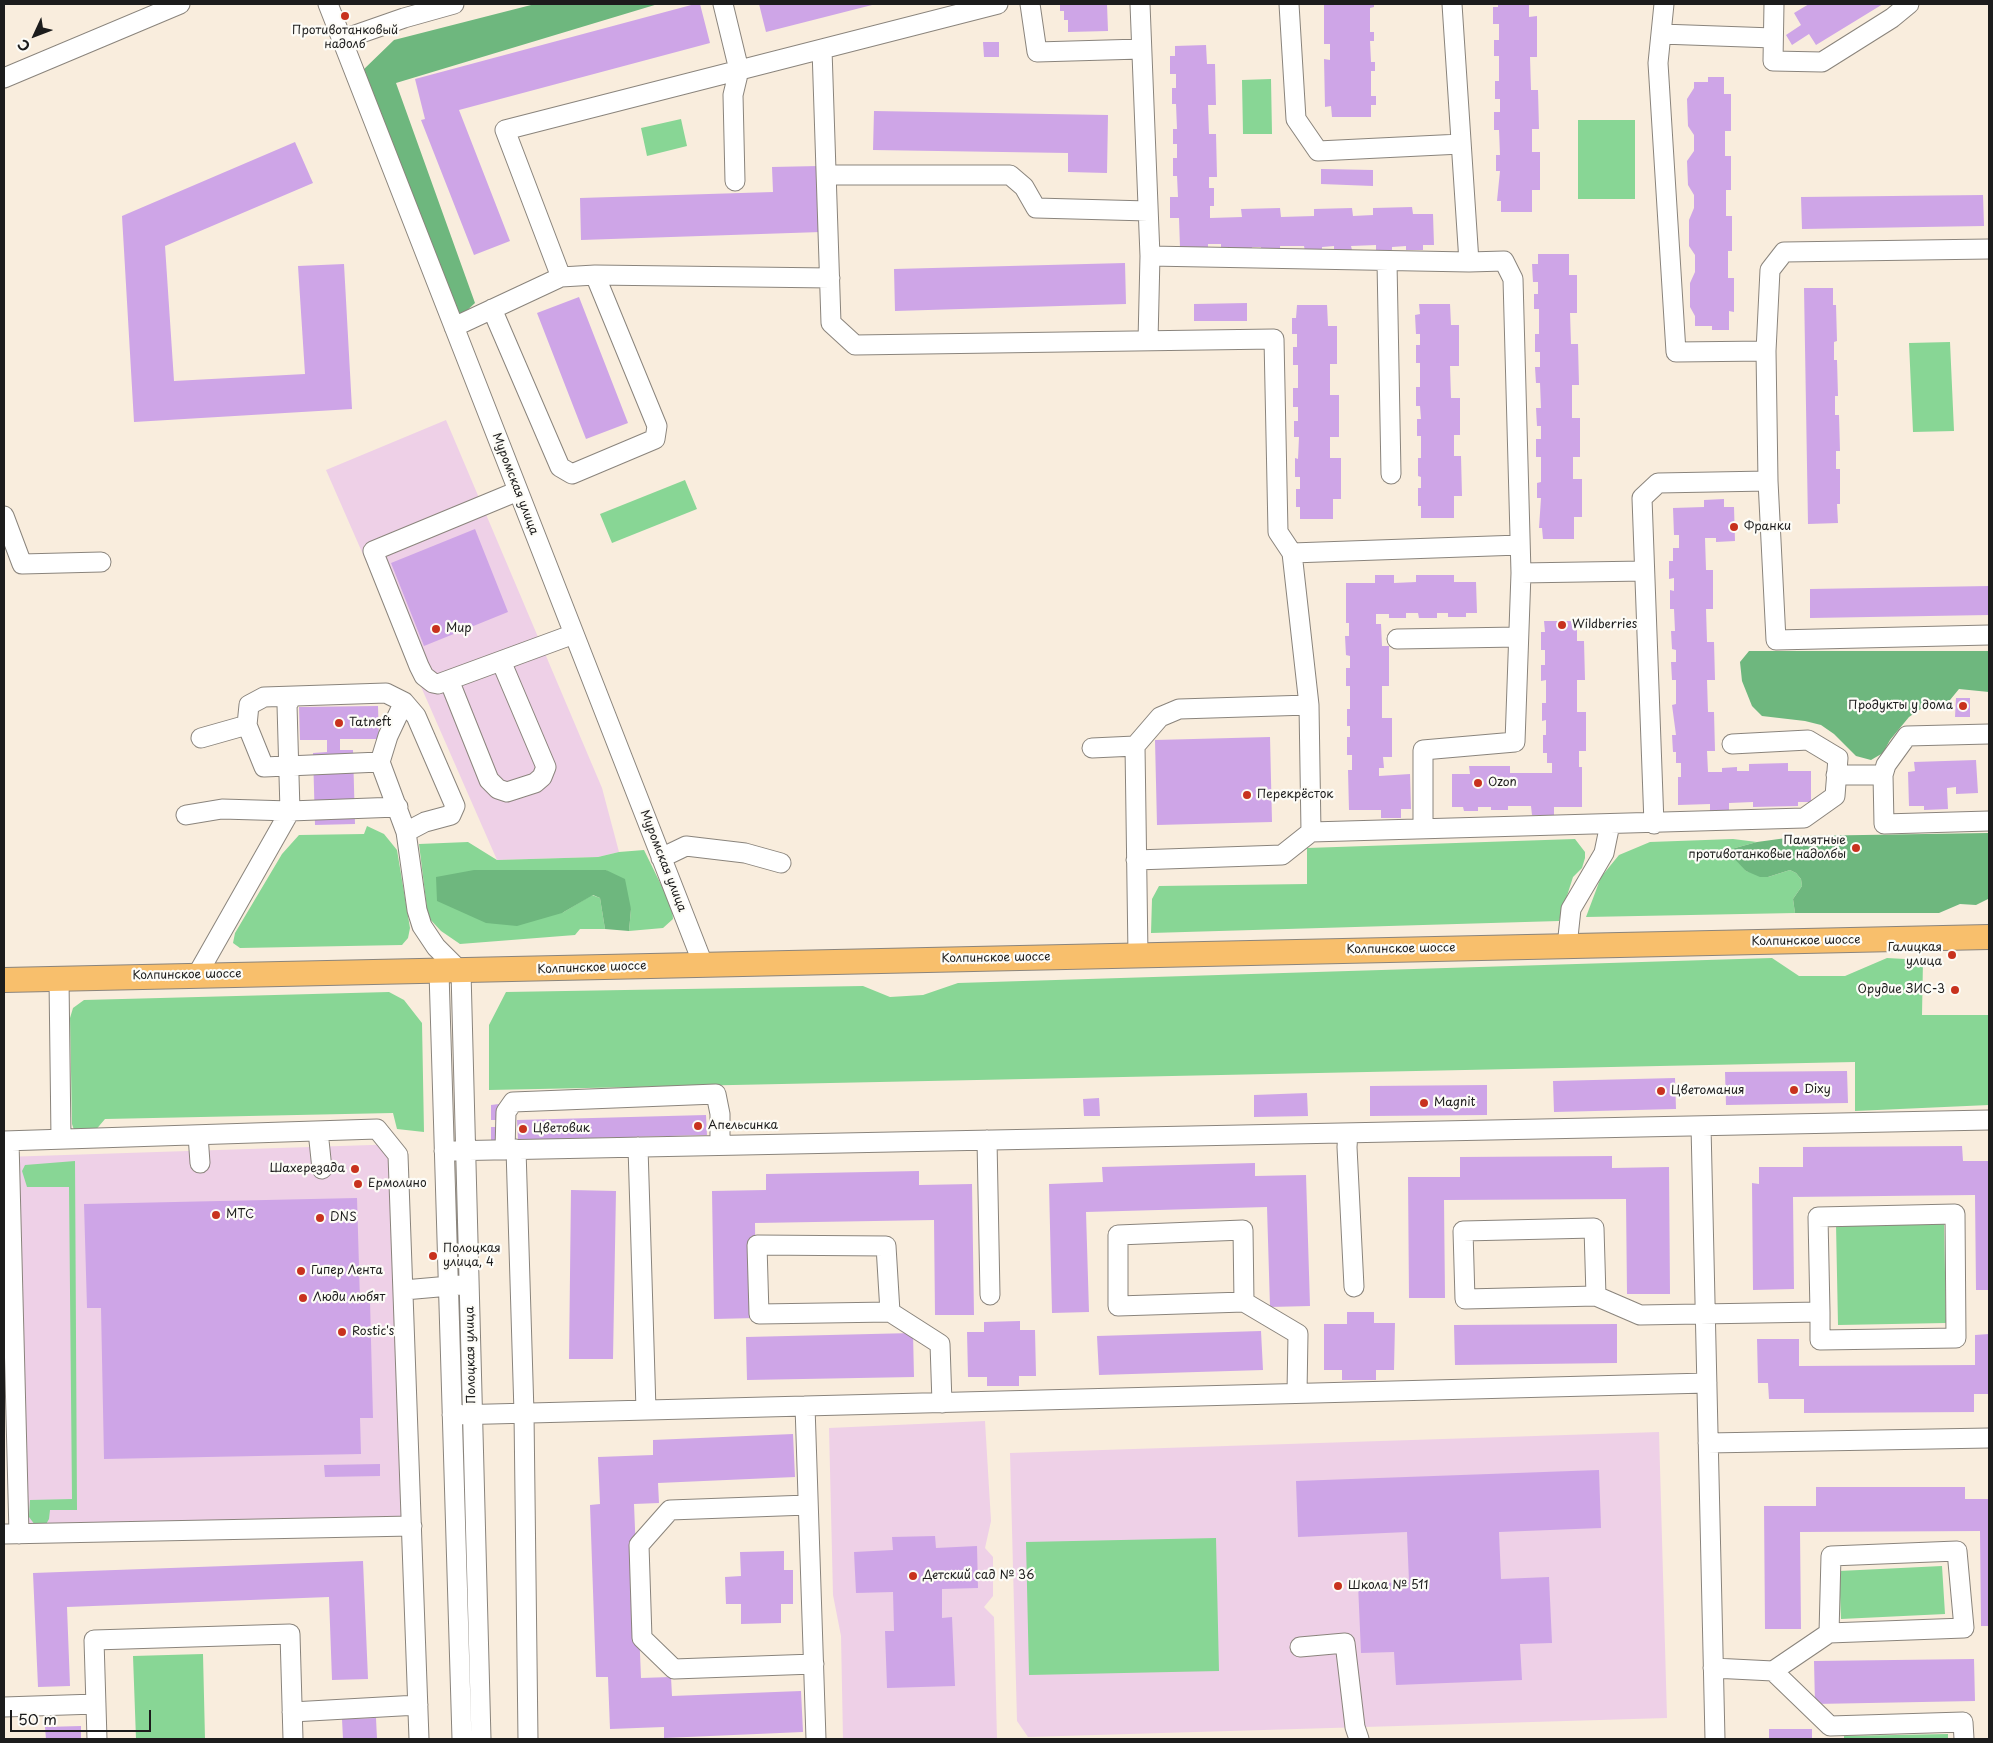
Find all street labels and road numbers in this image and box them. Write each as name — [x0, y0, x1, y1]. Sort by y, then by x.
street label: Муромская улица — [489, 431, 541, 537]
street label: Муромская улица — [637, 808, 689, 914]
street label: Колпинское шоссе — [1751, 933, 1861, 949]
street label: Колпинское шоссе — [1346, 941, 1456, 957]
street label: Колпинское шоссе — [941, 950, 1051, 966]
street label: Колпинское шоссе — [537, 959, 647, 977]
street label: Колпинское шоссе — [132, 967, 242, 983]
street label: Полоцкая улица — [463, 1306, 479, 1404]

